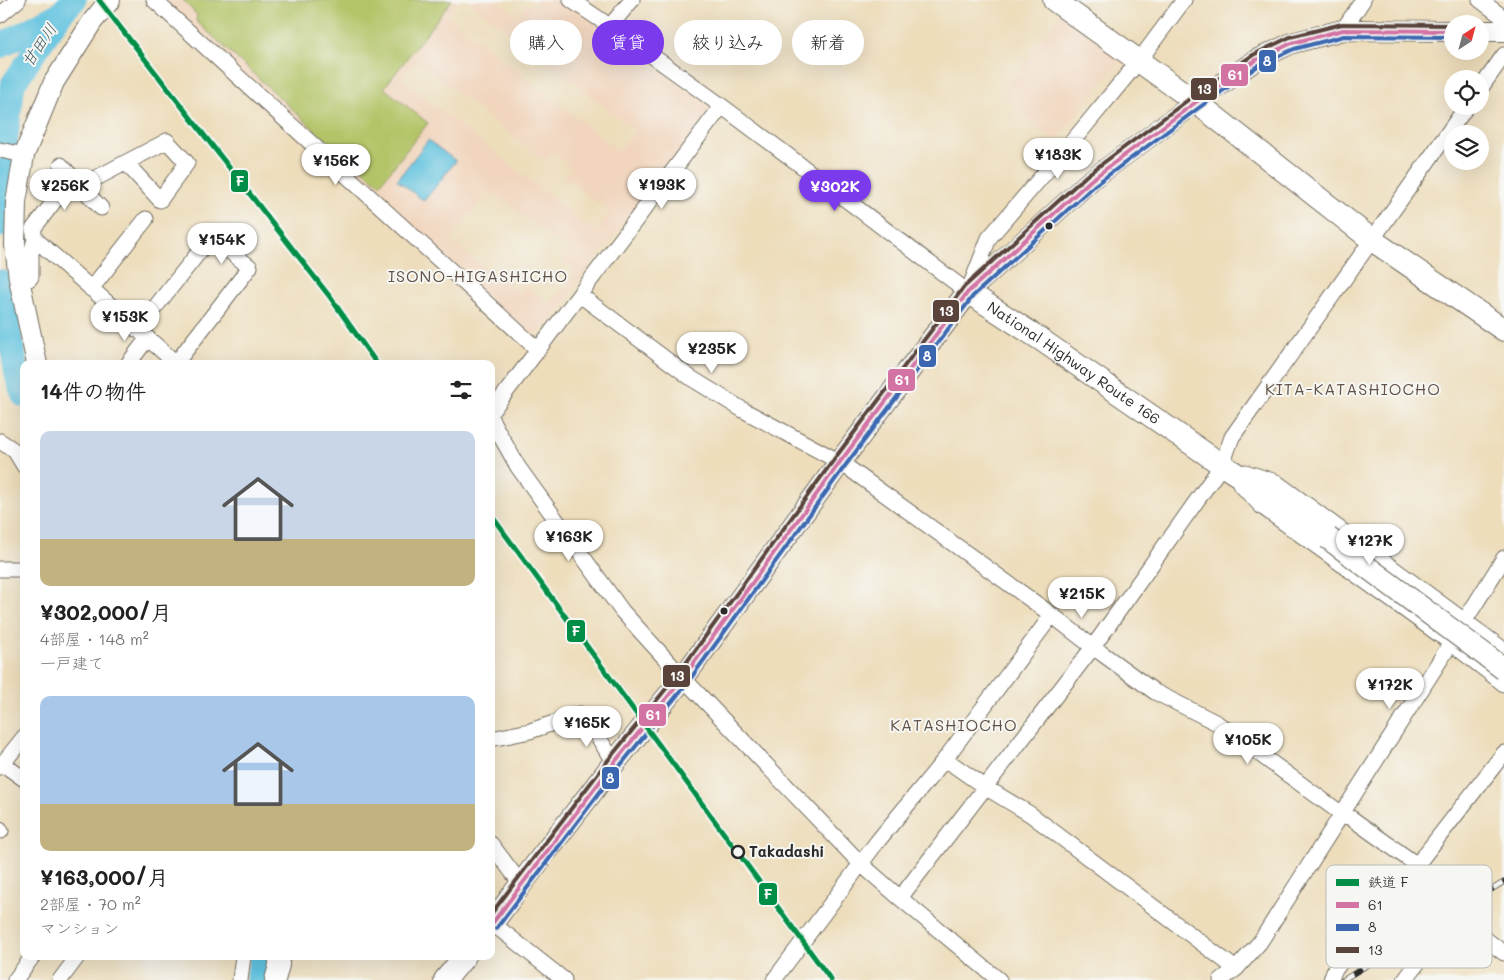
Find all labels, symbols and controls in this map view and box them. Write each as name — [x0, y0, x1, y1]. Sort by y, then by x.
north arrow — [1444, 15, 1489, 60]
map controls — [1444, 15, 1489, 170]
water label: 甘田川 — [16, 19, 61, 70]
chip: 購入 — [510, 20, 582, 65]
chip: 賃貸 — [592, 20, 664, 65]
chip: 絞り込み — [674, 20, 782, 65]
chip: 新着 — [792, 20, 864, 65]
line badge: 8 — [1258, 49, 1277, 73]
text: 8 — [1263, 51, 1272, 70]
line badge: 61 — [1220, 63, 1249, 87]
text: 61 — [1228, 65, 1242, 84]
button: locate — [1444, 70, 1489, 115]
line badge: 13 — [1190, 77, 1218, 101]
text: 13 — [1197, 79, 1211, 98]
button: layers — [1444, 125, 1489, 170]
pin: ¥183K — [1023, 138, 1093, 180]
text: ¥183K — [1034, 143, 1082, 164]
pin: ¥156K — [301, 144, 371, 186]
text: ¥156K — [312, 149, 360, 170]
pin: ¥256K — [30, 168, 100, 211]
pin: ¥193K — [627, 168, 697, 210]
line badge: F — [230, 169, 249, 193]
pin: ¥302K — [800, 170, 870, 212]
text: F — [236, 171, 245, 190]
text: ¥193K — [638, 173, 686, 194]
text: ¥256K — [41, 174, 89, 195]
text: ¥302K — [810, 175, 860, 196]
unlabelled marker — [1044, 221, 1054, 231]
pin: ¥154K — [187, 222, 257, 265]
text: ¥154K — [198, 228, 246, 249]
district label: ISONO-HIGASHICHO — [388, 265, 568, 286]
street label: National Highway Route 166 — [984, 296, 1165, 428]
line badge: 13 — [932, 299, 960, 323]
pin: ¥153K — [90, 300, 160, 342]
text: 13 — [939, 301, 953, 320]
text: ¥153K — [101, 305, 149, 326]
pin: ¥235K — [677, 332, 747, 374]
text: ¥235K — [688, 337, 736, 358]
line badge: 8 — [918, 344, 937, 368]
text: 8 — [923, 346, 932, 365]
line badge: 61 — [887, 368, 916, 392]
text: 61 — [895, 370, 909, 389]
icon: filters — [447, 376, 475, 404]
text: 14件の物件 — [40, 377, 147, 404]
district label: KITA-KATASHIOCHO — [1265, 378, 1441, 399]
icon: home — [213, 464, 303, 554]
pin: ¥163K — [534, 520, 604, 562]
pin: ¥127K — [1335, 524, 1405, 566]
text: ¥163K — [545, 525, 593, 546]
text: ¥127K — [1347, 529, 1393, 550]
pin: ¥215K — [1047, 576, 1117, 619]
text: ¥215K — [1059, 582, 1105, 603]
text: ¥302,000/月 — [40, 598, 172, 625]
unlabelled marker — [719, 606, 729, 616]
line badge: F — [566, 619, 586, 643]
text: F — [572, 621, 581, 640]
text: 4部屋 · 148 m² — [40, 628, 149, 649]
text: 一戸建て — [40, 652, 104, 673]
line badge: 13 — [662, 664, 691, 688]
text: 13 — [670, 666, 684, 685]
pin: ¥172K — [1355, 668, 1425, 710]
text: ¥172K — [1367, 673, 1413, 694]
line badge: 61 — [638, 703, 667, 727]
text: 61 — [646, 705, 660, 724]
pin: ¥165K — [552, 706, 622, 748]
text: ¥165K — [563, 711, 611, 732]
district label: KATASHIOCHO — [890, 714, 1018, 735]
pin: ¥105K — [1213, 722, 1283, 765]
text: ¥105K — [1224, 728, 1272, 749]
icon: home — [213, 729, 303, 819]
line badge: 8 — [601, 766, 620, 790]
text: 8 — [606, 768, 615, 787]
place label: Takadashi — [749, 841, 824, 861]
marker: Takadashi — [731, 845, 745, 859]
text: ¥163,000/月 — [40, 863, 169, 890]
legend — [1326, 865, 1492, 968]
text: 鉄道 F — [1368, 872, 1408, 891]
line badge: F — [758, 882, 778, 906]
text: F — [764, 884, 773, 903]
text: 2部屋 · 70 m² — [40, 893, 141, 914]
text: 61 — [1368, 895, 1383, 914]
text: マンション — [40, 917, 119, 938]
text: 8 — [1368, 917, 1376, 936]
text: 13 — [1368, 940, 1382, 959]

